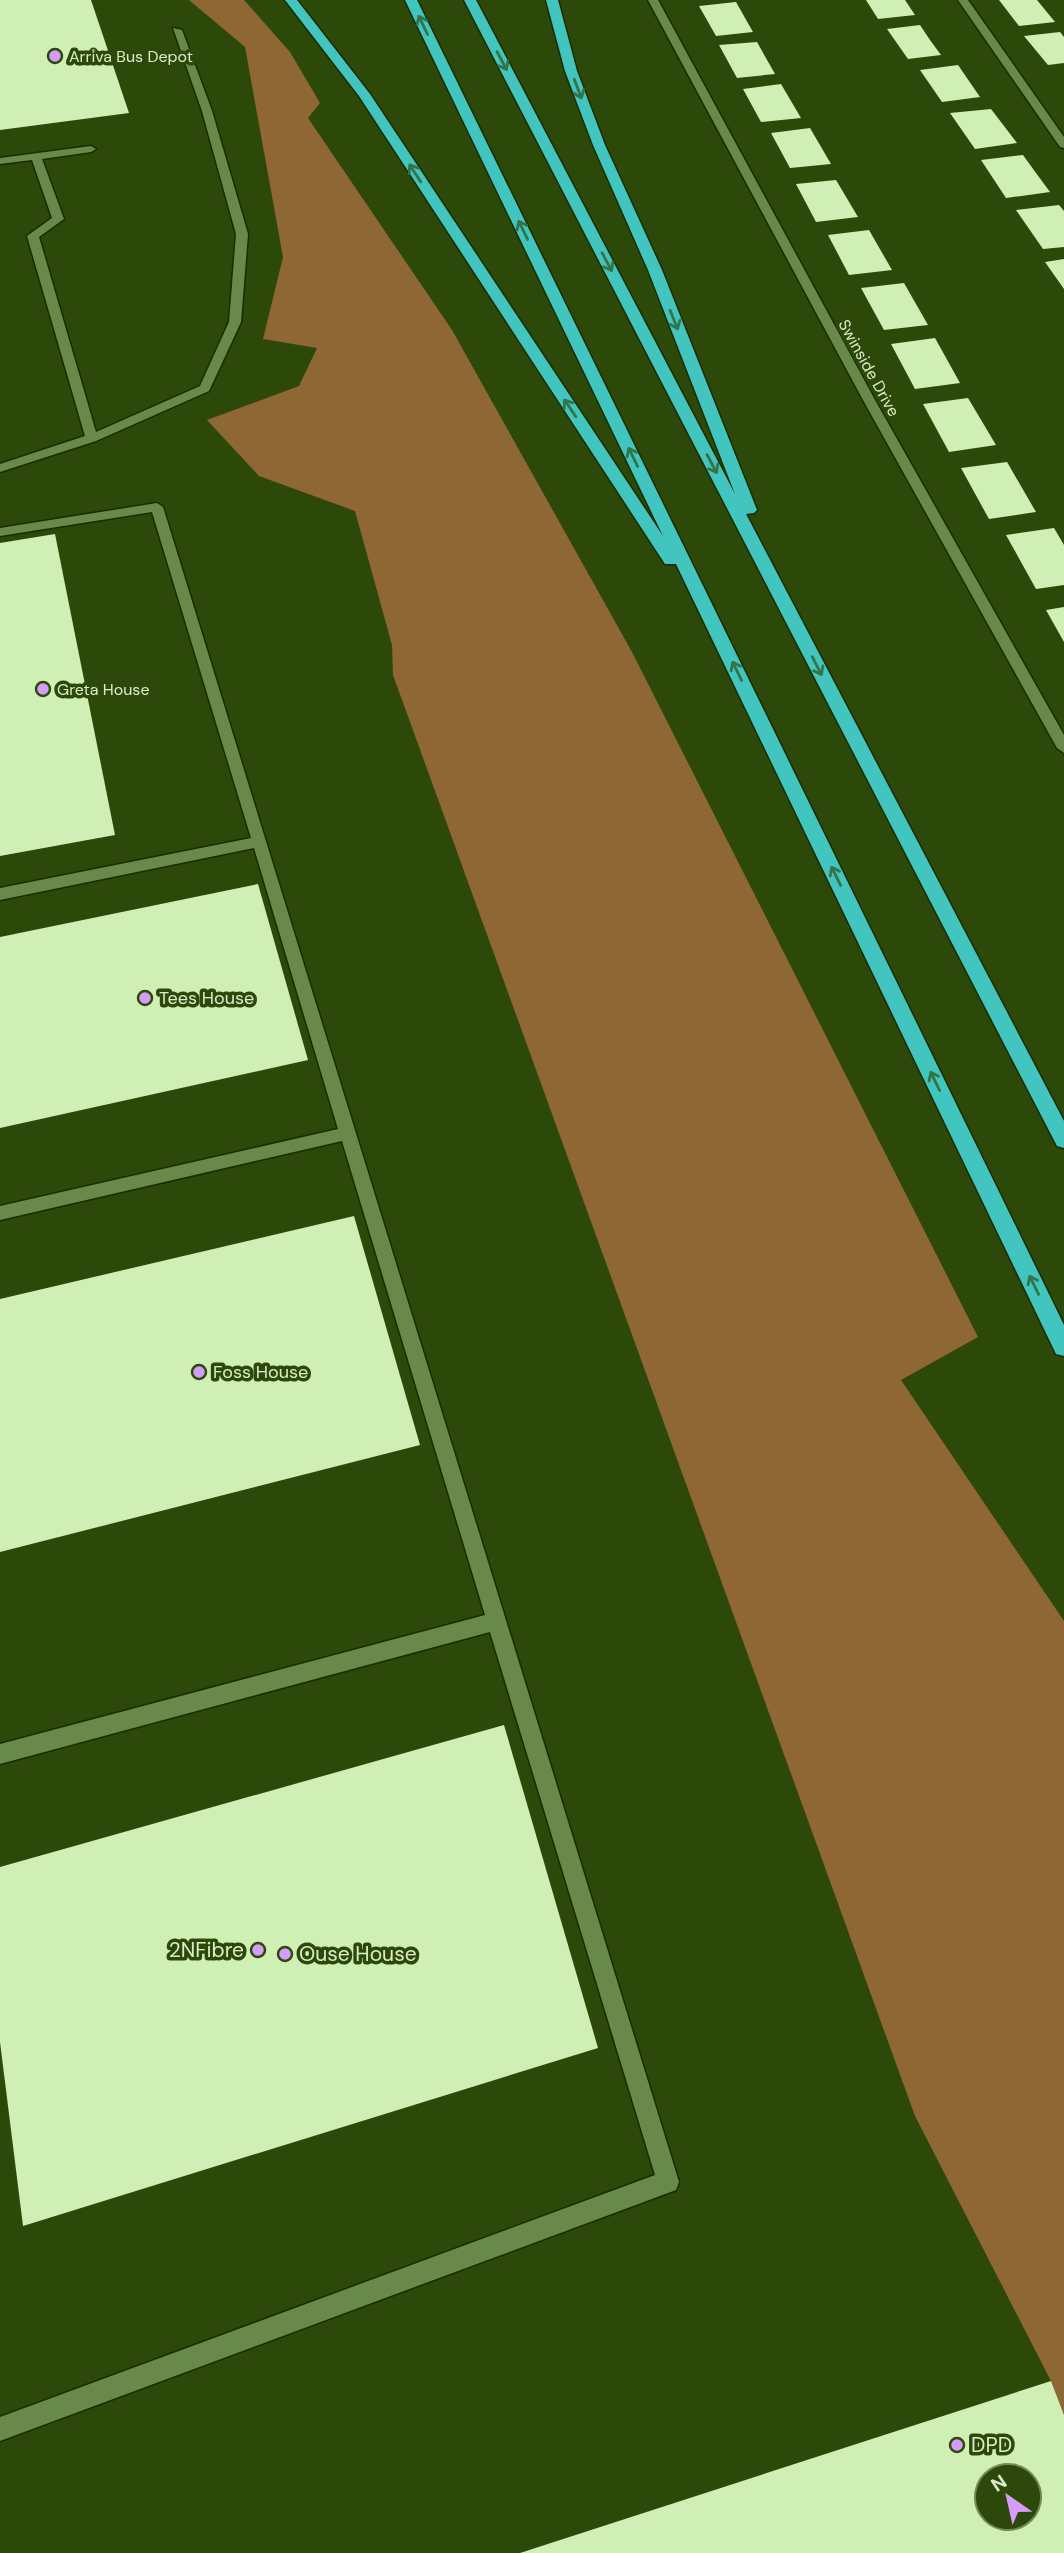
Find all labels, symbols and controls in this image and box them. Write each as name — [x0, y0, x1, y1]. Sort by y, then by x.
one-way arrow — [416, 15, 430, 36]
place label: Arriva Bus Depot — [69, 46, 193, 67]
marker: Arriva Bus Depot — [47, 48, 63, 64]
one-way arrow — [495, 50, 509, 70]
one-way arrow — [572, 78, 585, 99]
one-way arrow — [408, 164, 422, 184]
one-way arrow — [515, 220, 529, 241]
one-way arrow — [600, 251, 614, 272]
one-way arrow — [669, 309, 682, 331]
street label: Swinside Drive — [834, 316, 904, 420]
one-way arrow — [563, 399, 577, 418]
one-way arrow — [626, 447, 639, 468]
one-way arrow — [706, 453, 719, 474]
one-way arrow — [810, 655, 824, 676]
one-way arrow — [730, 661, 743, 682]
place label: Greta House — [57, 679, 149, 700]
marker: Greta House — [35, 681, 51, 697]
one-way arrow — [829, 866, 842, 887]
place label: Tees House — [159, 986, 254, 1010]
marker: Tees House — [137, 990, 153, 1006]
one-way arrow — [928, 1071, 941, 1092]
one-way arrow — [1027, 1275, 1041, 1296]
place label: Foss House — [213, 1360, 308, 1384]
marker: Foss House — [191, 1364, 207, 1380]
place label: 2NFibre — [169, 1936, 244, 1964]
place label: Ouse House — [299, 1940, 417, 1968]
marker: 2NFibre — [250, 1942, 266, 1958]
marker: Ouse House — [277, 1946, 293, 1962]
place label: DPD — [971, 2431, 1012, 2459]
marker: DPD — [949, 2437, 965, 2453]
north arrow — [973, 2462, 1043, 2532]
text: N — [986, 2469, 1012, 2498]

